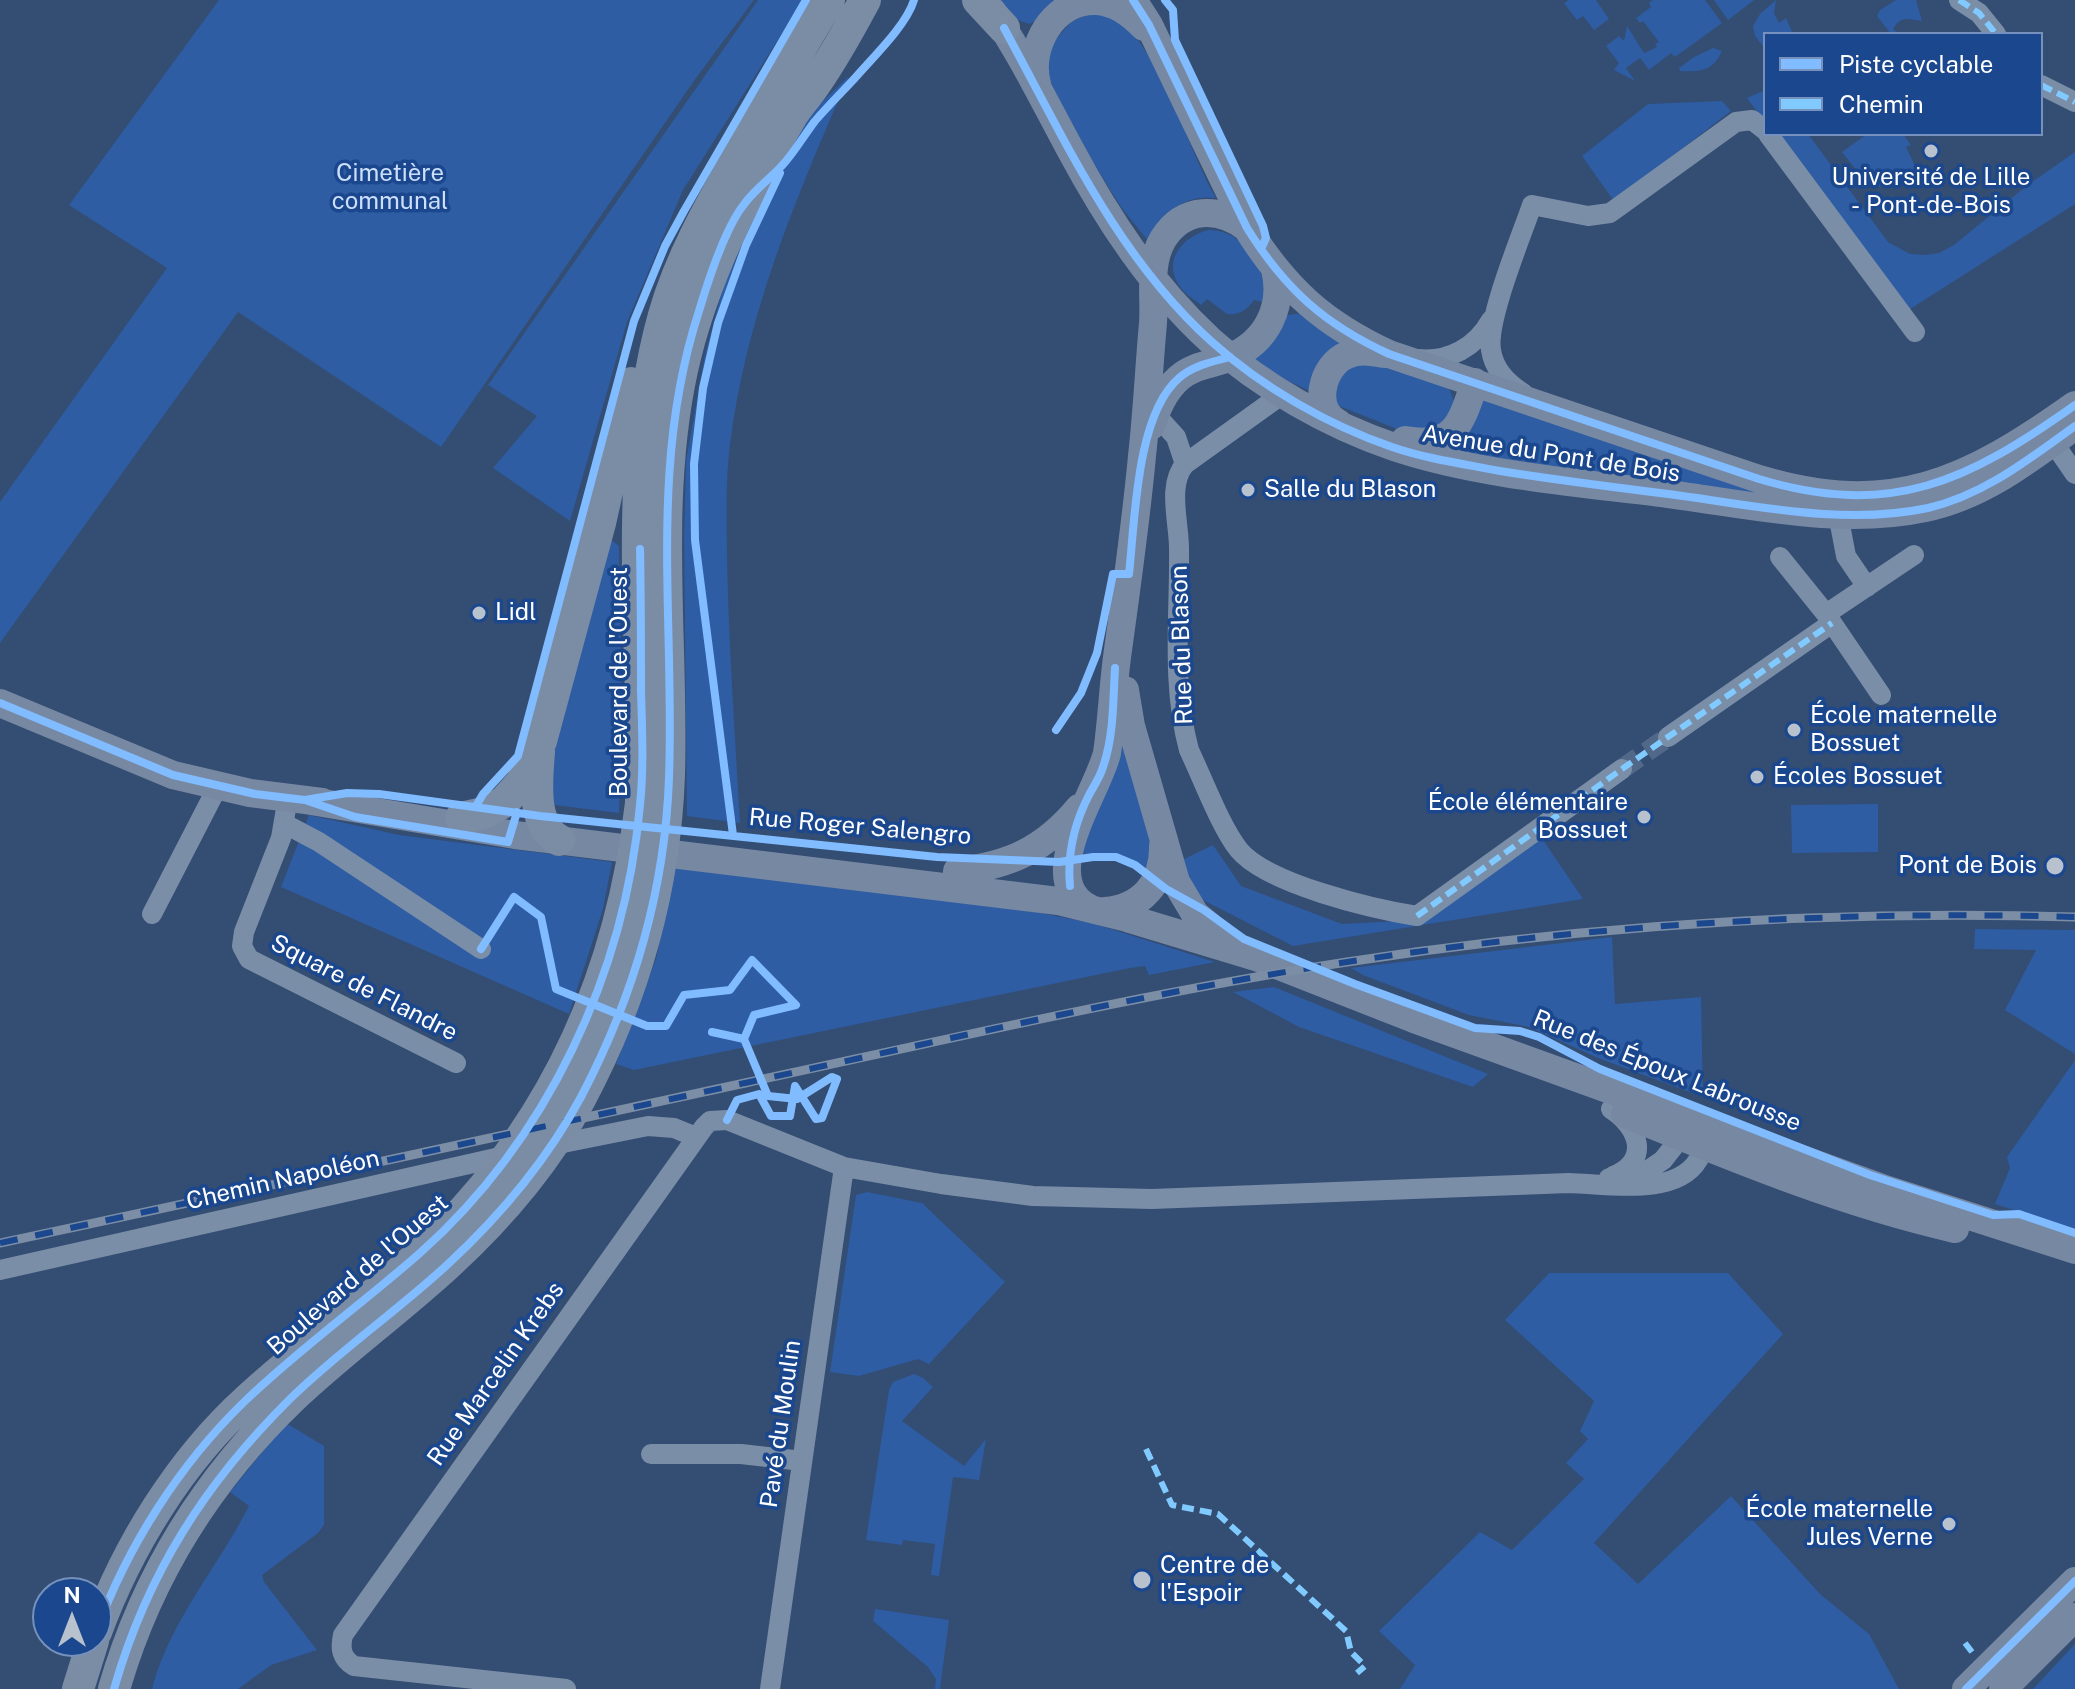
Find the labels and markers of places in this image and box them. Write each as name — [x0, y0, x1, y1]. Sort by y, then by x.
marker: Université de Lille - Pont-de-Bois — [1922, 142, 1940, 160]
place label: Université de Lille - Pont-de-Bois — [1832, 164, 2030, 220]
place label: Salle du Blason — [1264, 476, 1436, 504]
marker: Salle du Blason — [1239, 481, 1257, 499]
place label: Lidl — [495, 599, 537, 627]
marker: Lidl — [470, 604, 488, 622]
place label: École maternelle Bossuet — [1810, 702, 1997, 758]
marker: École maternelle Bossuet — [1785, 721, 1803, 739]
place label: Écoles Bossuet — [1773, 763, 1943, 791]
marker: Écoles Bossuet — [1748, 768, 1766, 786]
place label: École élémentaire Bossuet — [1428, 789, 1628, 845]
marker: École élémentaire Bossuet — [1635, 808, 1653, 826]
place label: Pont de Bois — [1898, 852, 2037, 880]
marker: Pont de Bois — [2044, 855, 2066, 877]
place label: École maternelle Jules Verne — [1746, 1496, 1933, 1552]
marker: École maternelle Jules Verne — [1940, 1515, 1958, 1533]
place label: Centre de l'Espoir — [1160, 1552, 1269, 1608]
marker: Centre de l'Espoir — [1131, 1569, 1153, 1591]

